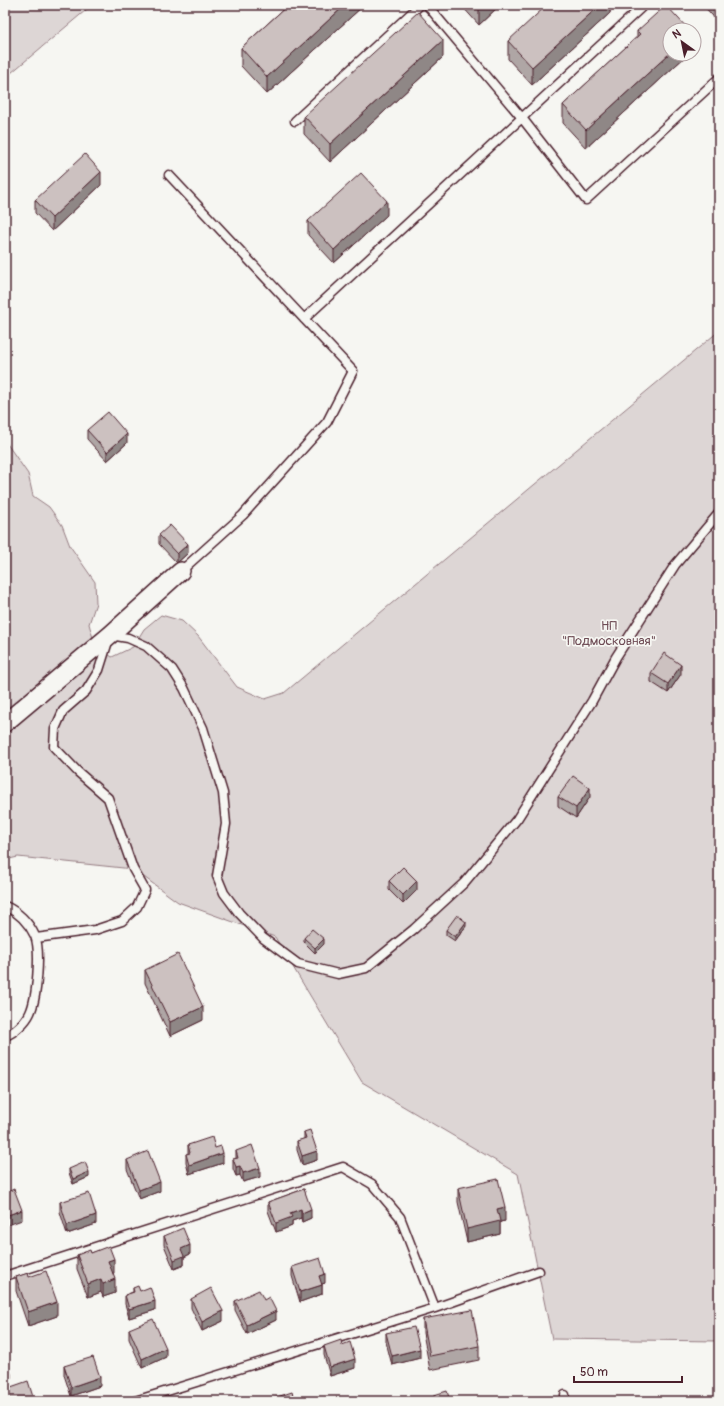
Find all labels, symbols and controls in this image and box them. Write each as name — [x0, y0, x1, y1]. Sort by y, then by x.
north arrow — [662, 22, 702, 62]
text: N — [670, 26, 684, 42]
park label: НП "Подмосковная" — [562, 618, 656, 649]
scale bar — [574, 1358, 682, 1384]
text: 50 m — [580, 1365, 608, 1380]

